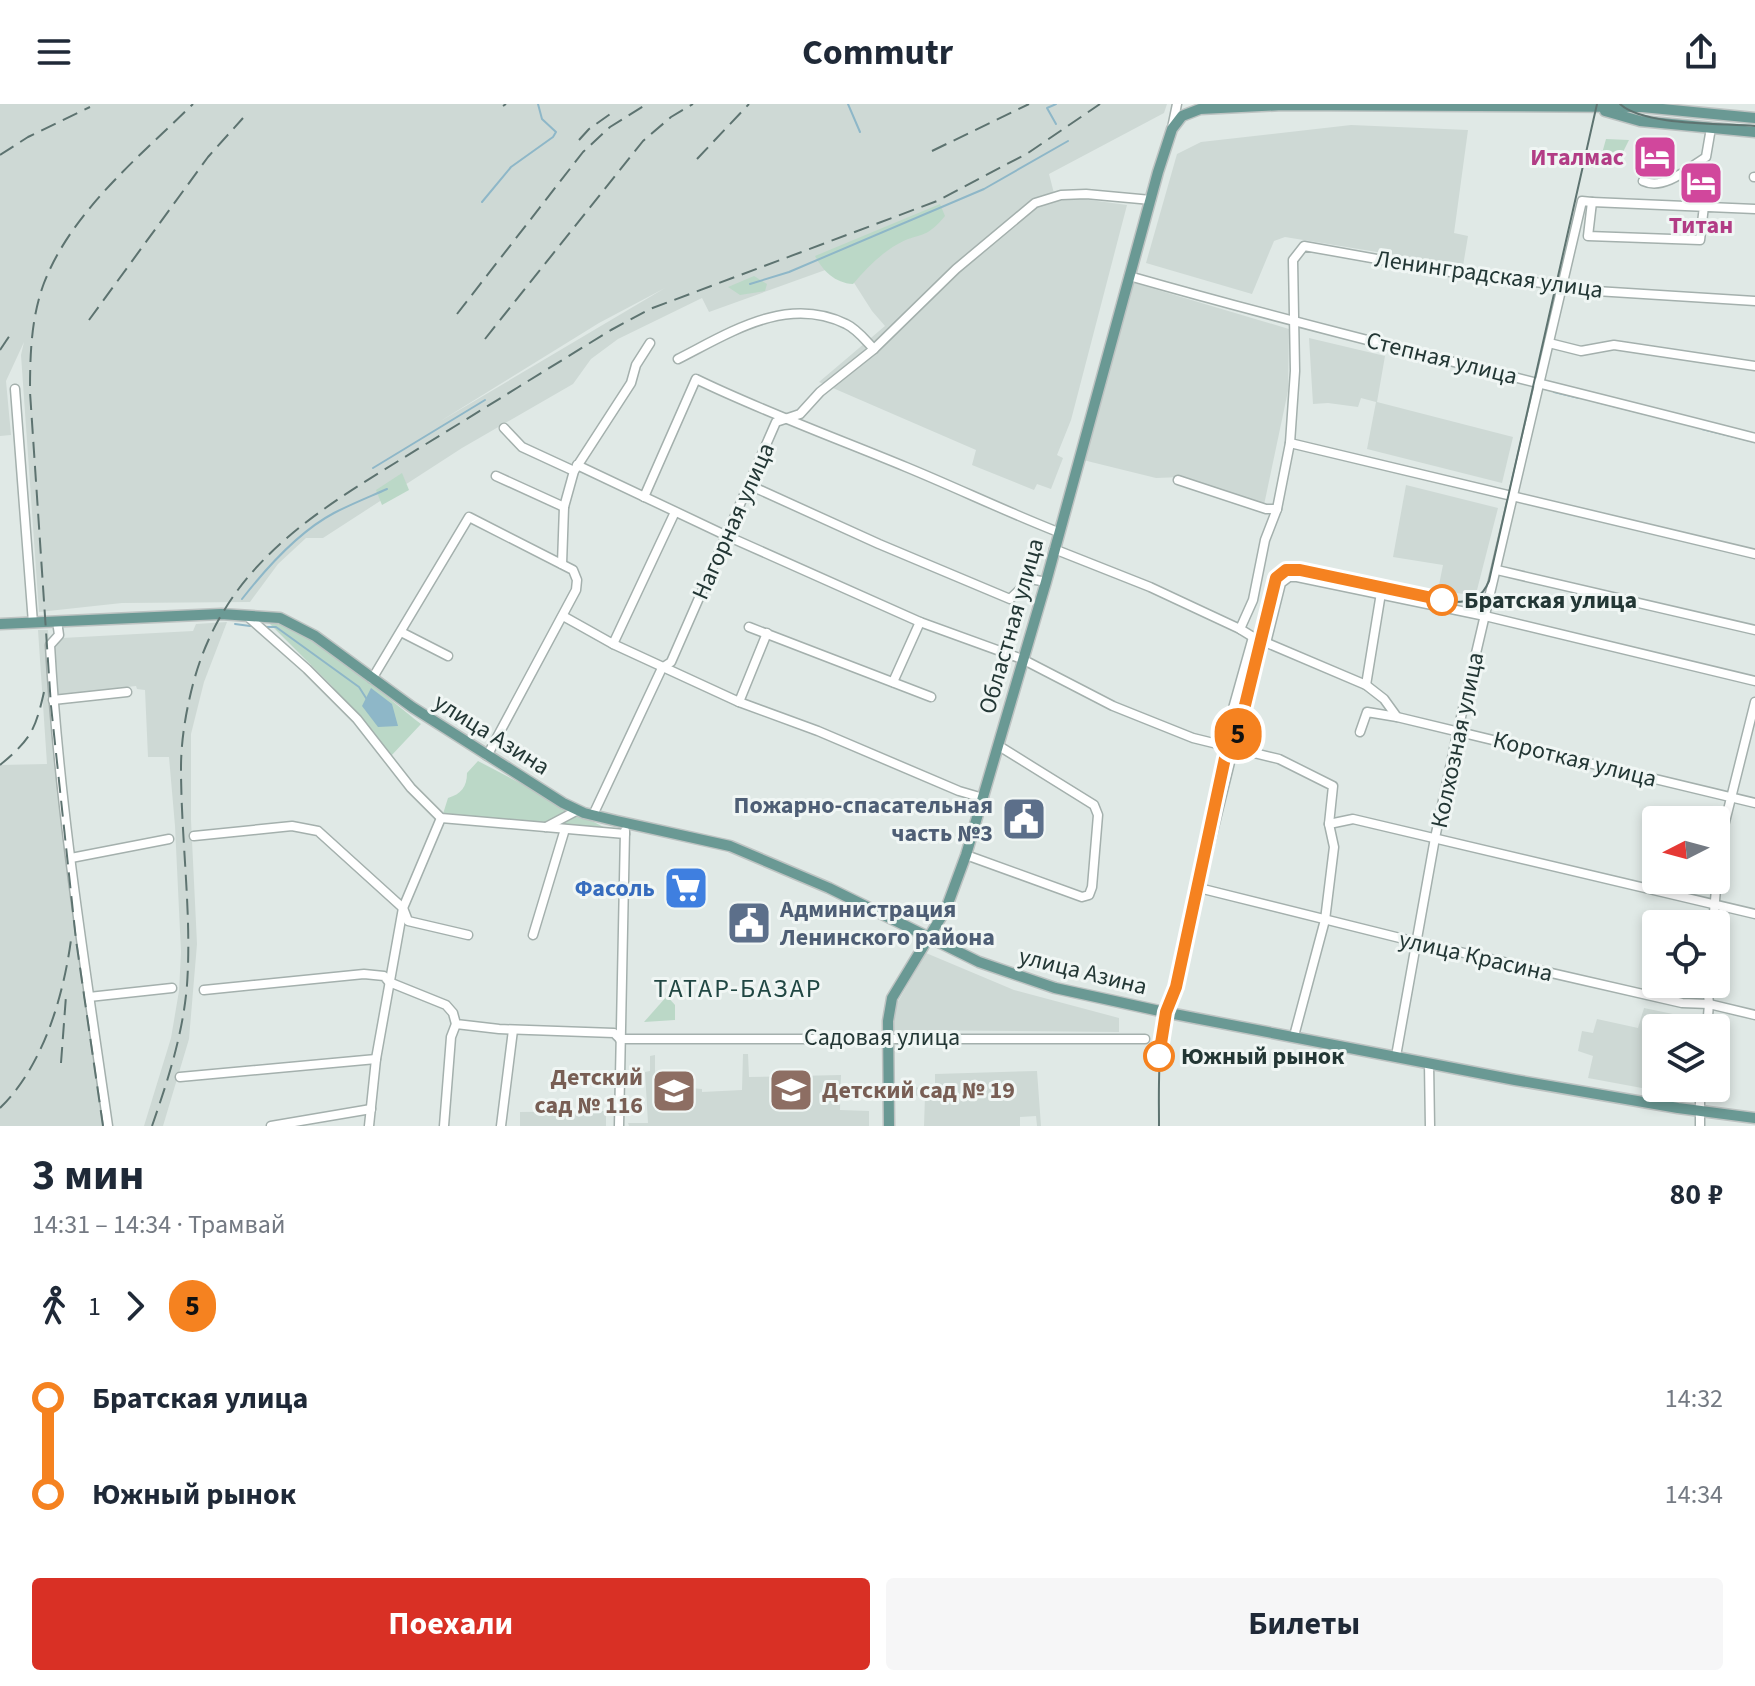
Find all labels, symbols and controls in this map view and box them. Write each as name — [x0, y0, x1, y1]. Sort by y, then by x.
text: Commutr — [802, 27, 953, 78]
icon: menu — [32, 30, 76, 74]
icon: share — [1679, 30, 1723, 74]
hotel icon: Италмас — [1631, 133, 1679, 181]
place label: Италмас — [1530, 140, 1624, 175]
hotel icon: Титан — [1677, 159, 1725, 207]
place label: Титан — [1669, 208, 1733, 243]
street label: Ленинградская улица — [1373, 241, 1605, 308]
street label: Степная улица — [1363, 323, 1521, 394]
street label: Нагорная улица — [683, 437, 784, 605]
street label: Областная улица — [970, 534, 1053, 718]
place label: Братская улица — [1464, 583, 1637, 618]
marker: Братская улица — [1427, 585, 1457, 615]
street label: Колхозная улица — [1422, 649, 1493, 831]
street label: улица Азина — [427, 685, 557, 784]
line badge: 5 — [1212, 708, 1264, 760]
text: 5 — [1231, 714, 1245, 754]
street label: Короткая улица — [1489, 722, 1660, 797]
place label: Пожарно-спасательная часть №3 — [734, 788, 993, 851]
public building icon: Пожарно-спасательная часть №3 — [1000, 795, 1048, 843]
north arrow — [1642, 806, 1730, 894]
map controls — [1642, 806, 1730, 1102]
supermarket icon: Фасоль — [662, 864, 710, 912]
place label: Фасоль — [574, 871, 655, 906]
place label: Администрация Ленинского района — [779, 892, 995, 955]
public building icon: Администрация Ленинского района — [725, 899, 773, 947]
button: locate — [1642, 910, 1730, 998]
street label: улица Красина — [1396, 922, 1556, 991]
street label: улица Азина — [1015, 939, 1151, 1004]
district label: ТАТАР-БАЗАР — [654, 970, 823, 1007]
button: layers — [1642, 1014, 1730, 1102]
street label: Садовая улица — [804, 1020, 960, 1055]
place label: Южный рынок — [1181, 1039, 1345, 1074]
marker: Южный рынок — [1144, 1041, 1174, 1071]
place label: Детский сад № 116 — [535, 1060, 643, 1123]
school or university icon: Детский сад № 19 — [767, 1066, 815, 1114]
school or university icon: Детский сад № 116 — [650, 1067, 698, 1115]
place label: Детский сад № 19 — [822, 1073, 1015, 1108]
text: 3 мин — [32, 1144, 144, 1207]
text: 80 ₽ — [1669, 1173, 1723, 1216]
text: 14:31 – 14:34 · Трамвай — [32, 1206, 285, 1243]
icon: walk — [32, 1284, 76, 1328]
icon: forward — [113, 1284, 157, 1328]
text: 5 — [185, 1286, 200, 1326]
text: 1 — [88, 1288, 101, 1325]
text: Братская улица — [92, 1377, 308, 1420]
text: 14:32 — [1665, 1380, 1723, 1417]
text: Южный рынок — [92, 1473, 296, 1516]
text: 14:34 — [1665, 1476, 1723, 1513]
button: Поехали — [32, 1578, 870, 1670]
button: Билеты — [886, 1578, 1723, 1670]

